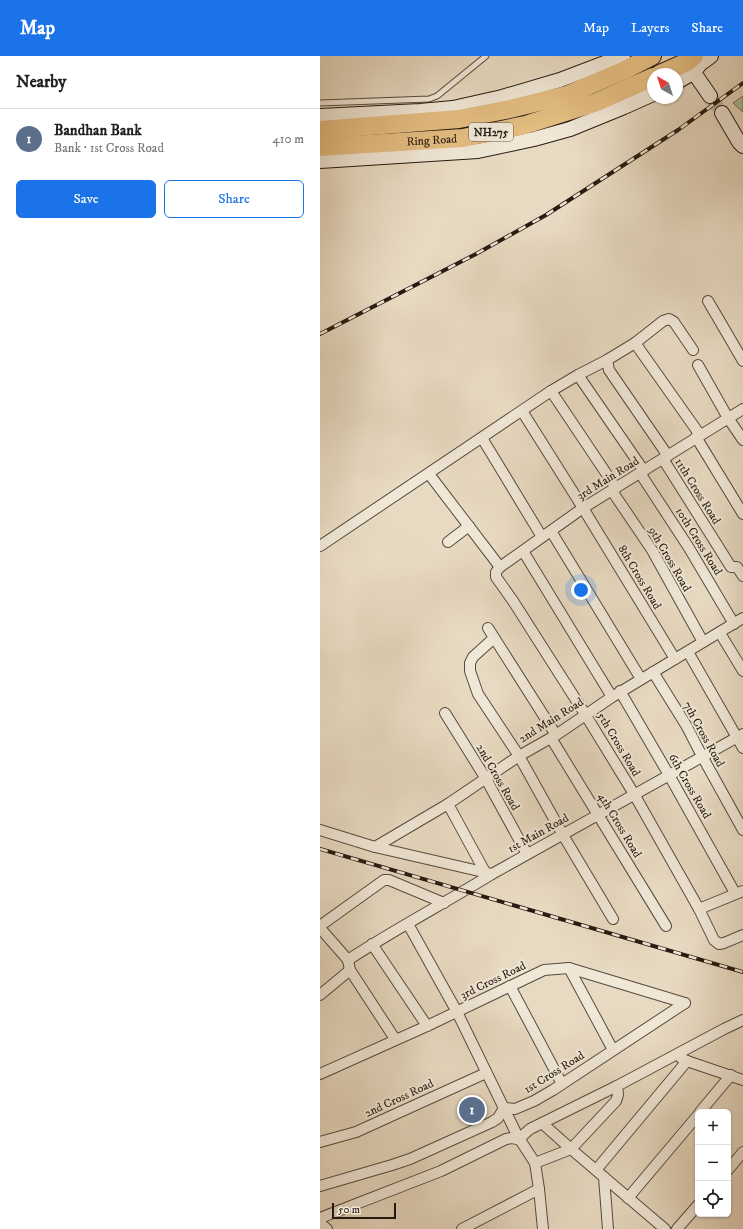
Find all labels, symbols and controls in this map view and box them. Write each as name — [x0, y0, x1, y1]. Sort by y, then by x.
text: Map — [20, 17, 55, 40]
text: Map — [583, 19, 609, 37]
text: Layers — [631, 19, 669, 37]
text: Share — [691, 19, 723, 37]
north arrow — [647, 68, 683, 104]
text: Nearby — [16, 71, 66, 93]
text: Bandhan Bank — [54, 121, 142, 140]
road number: NH275 — [469, 123, 513, 141]
text: 1 — [27, 131, 31, 147]
text: 410 m — [272, 131, 304, 147]
street label: Ring Road — [406, 131, 458, 150]
text: Bank · 1st Cross Road — [54, 140, 164, 156]
button: Save — [16, 180, 156, 218]
button: Share — [164, 180, 304, 218]
street label: 3rd Main Road — [574, 453, 642, 503]
street label: 11th Cross Road — [671, 455, 724, 527]
street label: 10th Cross Road — [672, 505, 725, 578]
street label: 9th Cross Road — [644, 523, 694, 594]
street label: 8th Cross Road — [615, 542, 665, 612]
your location — [571, 580, 591, 600]
street label: 2nd Main Road — [516, 695, 586, 746]
street label: 7th Cross Road — [679, 699, 728, 770]
street label: 5th Cross Road — [594, 709, 644, 779]
street label: 2nd Cross Road — [472, 741, 523, 813]
street label: 6th Cross Road — [665, 751, 714, 821]
street label: 4th Cross Road — [594, 790, 645, 861]
street label: 1st Main Road — [505, 810, 571, 856]
street label: 3rd Cross Road — [458, 958, 528, 1003]
street label: 1st Cross Road — [521, 1048, 587, 1097]
street label: 2nd Cross Road — [362, 1076, 436, 1121]
pin: 1 — [459, 1095, 485, 1125]
map controls — [695, 1109, 731, 1217]
button: + — [695, 1109, 731, 1145]
button: − — [695, 1145, 731, 1181]
button: locate — [695, 1181, 731, 1217]
scale bar — [332, 1201, 396, 1220]
text: 50 m — [338, 1203, 360, 1217]

